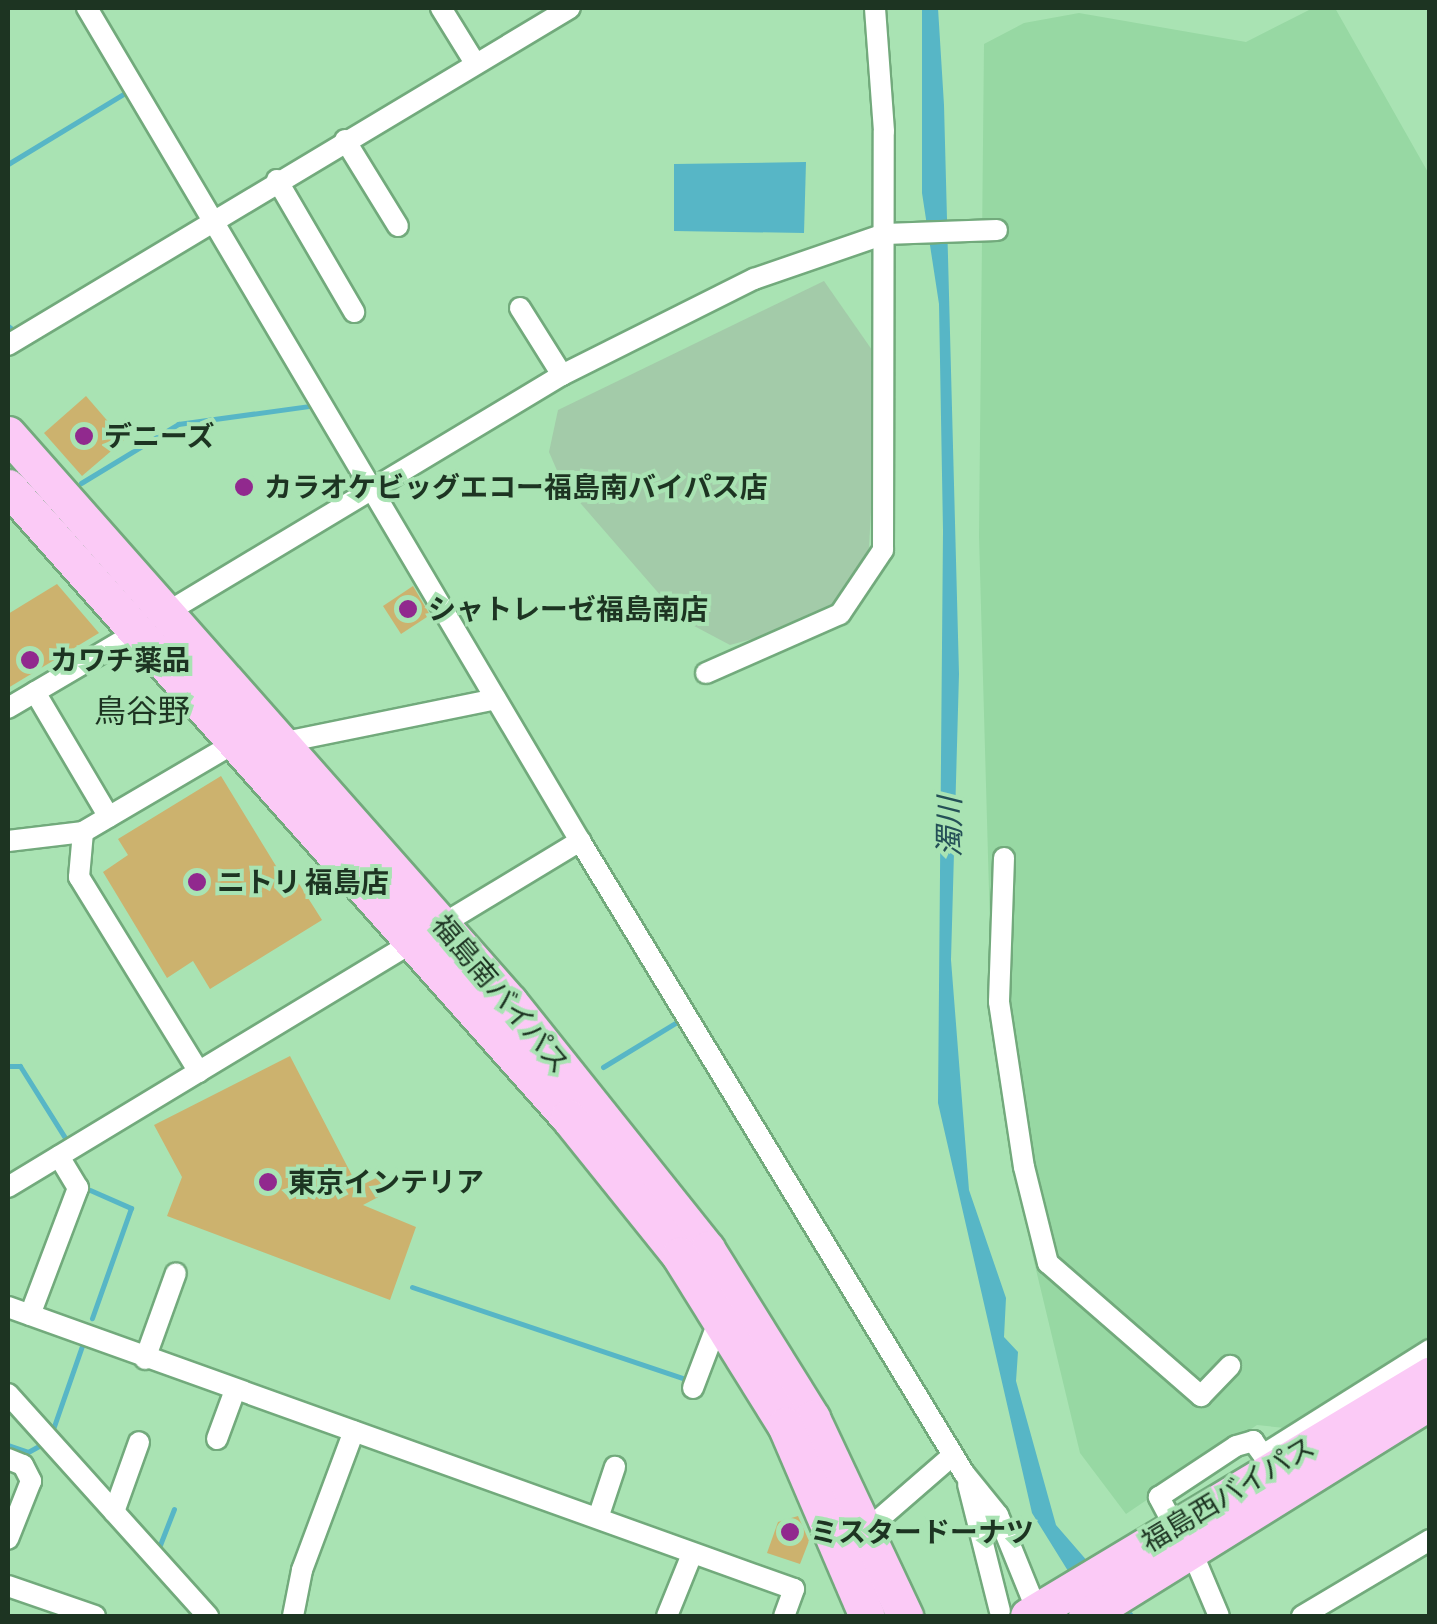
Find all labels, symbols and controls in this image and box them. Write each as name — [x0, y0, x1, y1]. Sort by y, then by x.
place label: デニーズ — [104, 419, 216, 453]
marker: デニーズ — [73, 425, 95, 447]
place label: カラオケビッグエコー福島南バイパス店 — [264, 470, 768, 504]
marker: カラオケビッグエコー福島南バイパス店 — [233, 476, 255, 498]
place label: シャトレーゼ福島南店 — [428, 592, 708, 626]
marker: シャトレーゼ福島南店 — [397, 598, 419, 620]
place label: カワチ薬品 — [50, 643, 190, 677]
marker: カワチ薬品 — [19, 649, 41, 671]
district label: 鳥谷野 — [94, 692, 190, 730]
water label: 濁川 — [931, 797, 967, 857]
place label: ニトリ 福島店 — [217, 865, 389, 899]
marker: ニトリ 福島店 — [186, 871, 208, 893]
street label: 福島南バイパス — [425, 908, 577, 1080]
place label: 東京インテリア — [288, 1165, 484, 1199]
marker: 東京インテリア — [257, 1171, 279, 1193]
street label: 福島西バイパス — [1135, 1429, 1321, 1559]
place label: ミスタードーナツ — [810, 1515, 1034, 1549]
marker: ミスタードーナツ — [779, 1521, 801, 1543]

